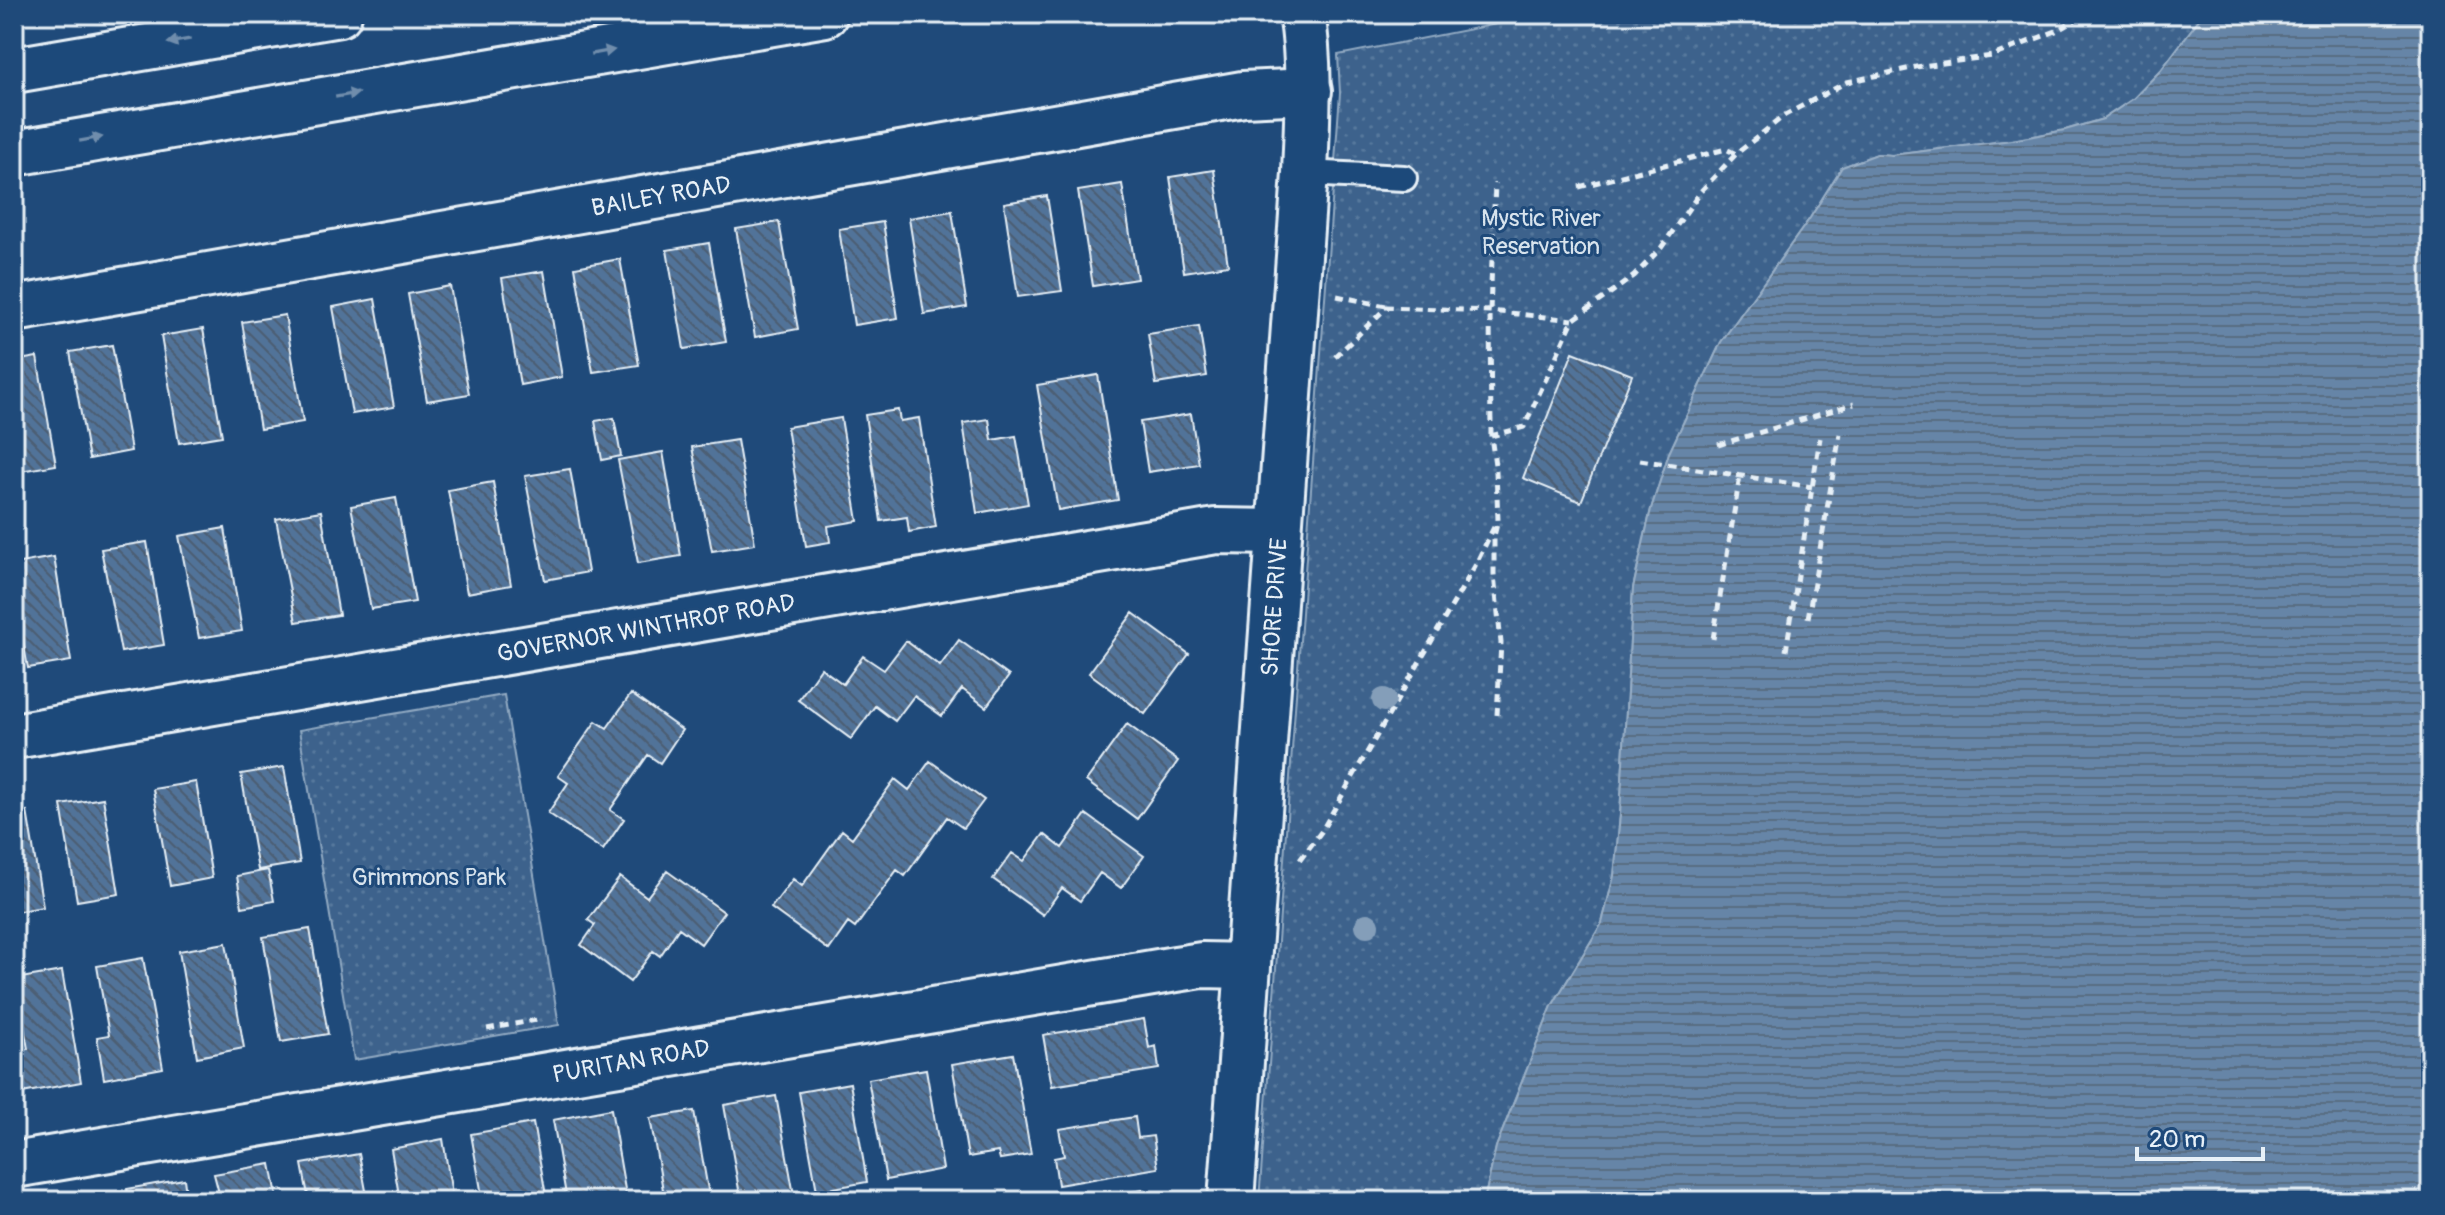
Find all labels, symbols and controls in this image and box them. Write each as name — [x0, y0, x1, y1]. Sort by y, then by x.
one-way arrow — [166, 36, 191, 48]
one-way arrow — [591, 45, 616, 57]
one-way arrow — [335, 89, 360, 101]
one-way arrow — [79, 133, 104, 145]
street label: BAILEY ROAD — [589, 170, 733, 223]
park label: Mystic River Reservation — [1481, 204, 1601, 261]
street label: SHORE DRIVE — [1255, 537, 1294, 677]
street label: GOVERNOR WINTHROP ROAD — [495, 588, 797, 669]
park label: Grimmons Park — [352, 863, 506, 892]
street label: PURITAN ROAD — [550, 1033, 712, 1090]
scale bar — [2137, 1111, 2263, 1161]
text: 20 m — [2149, 1125, 2205, 1154]

